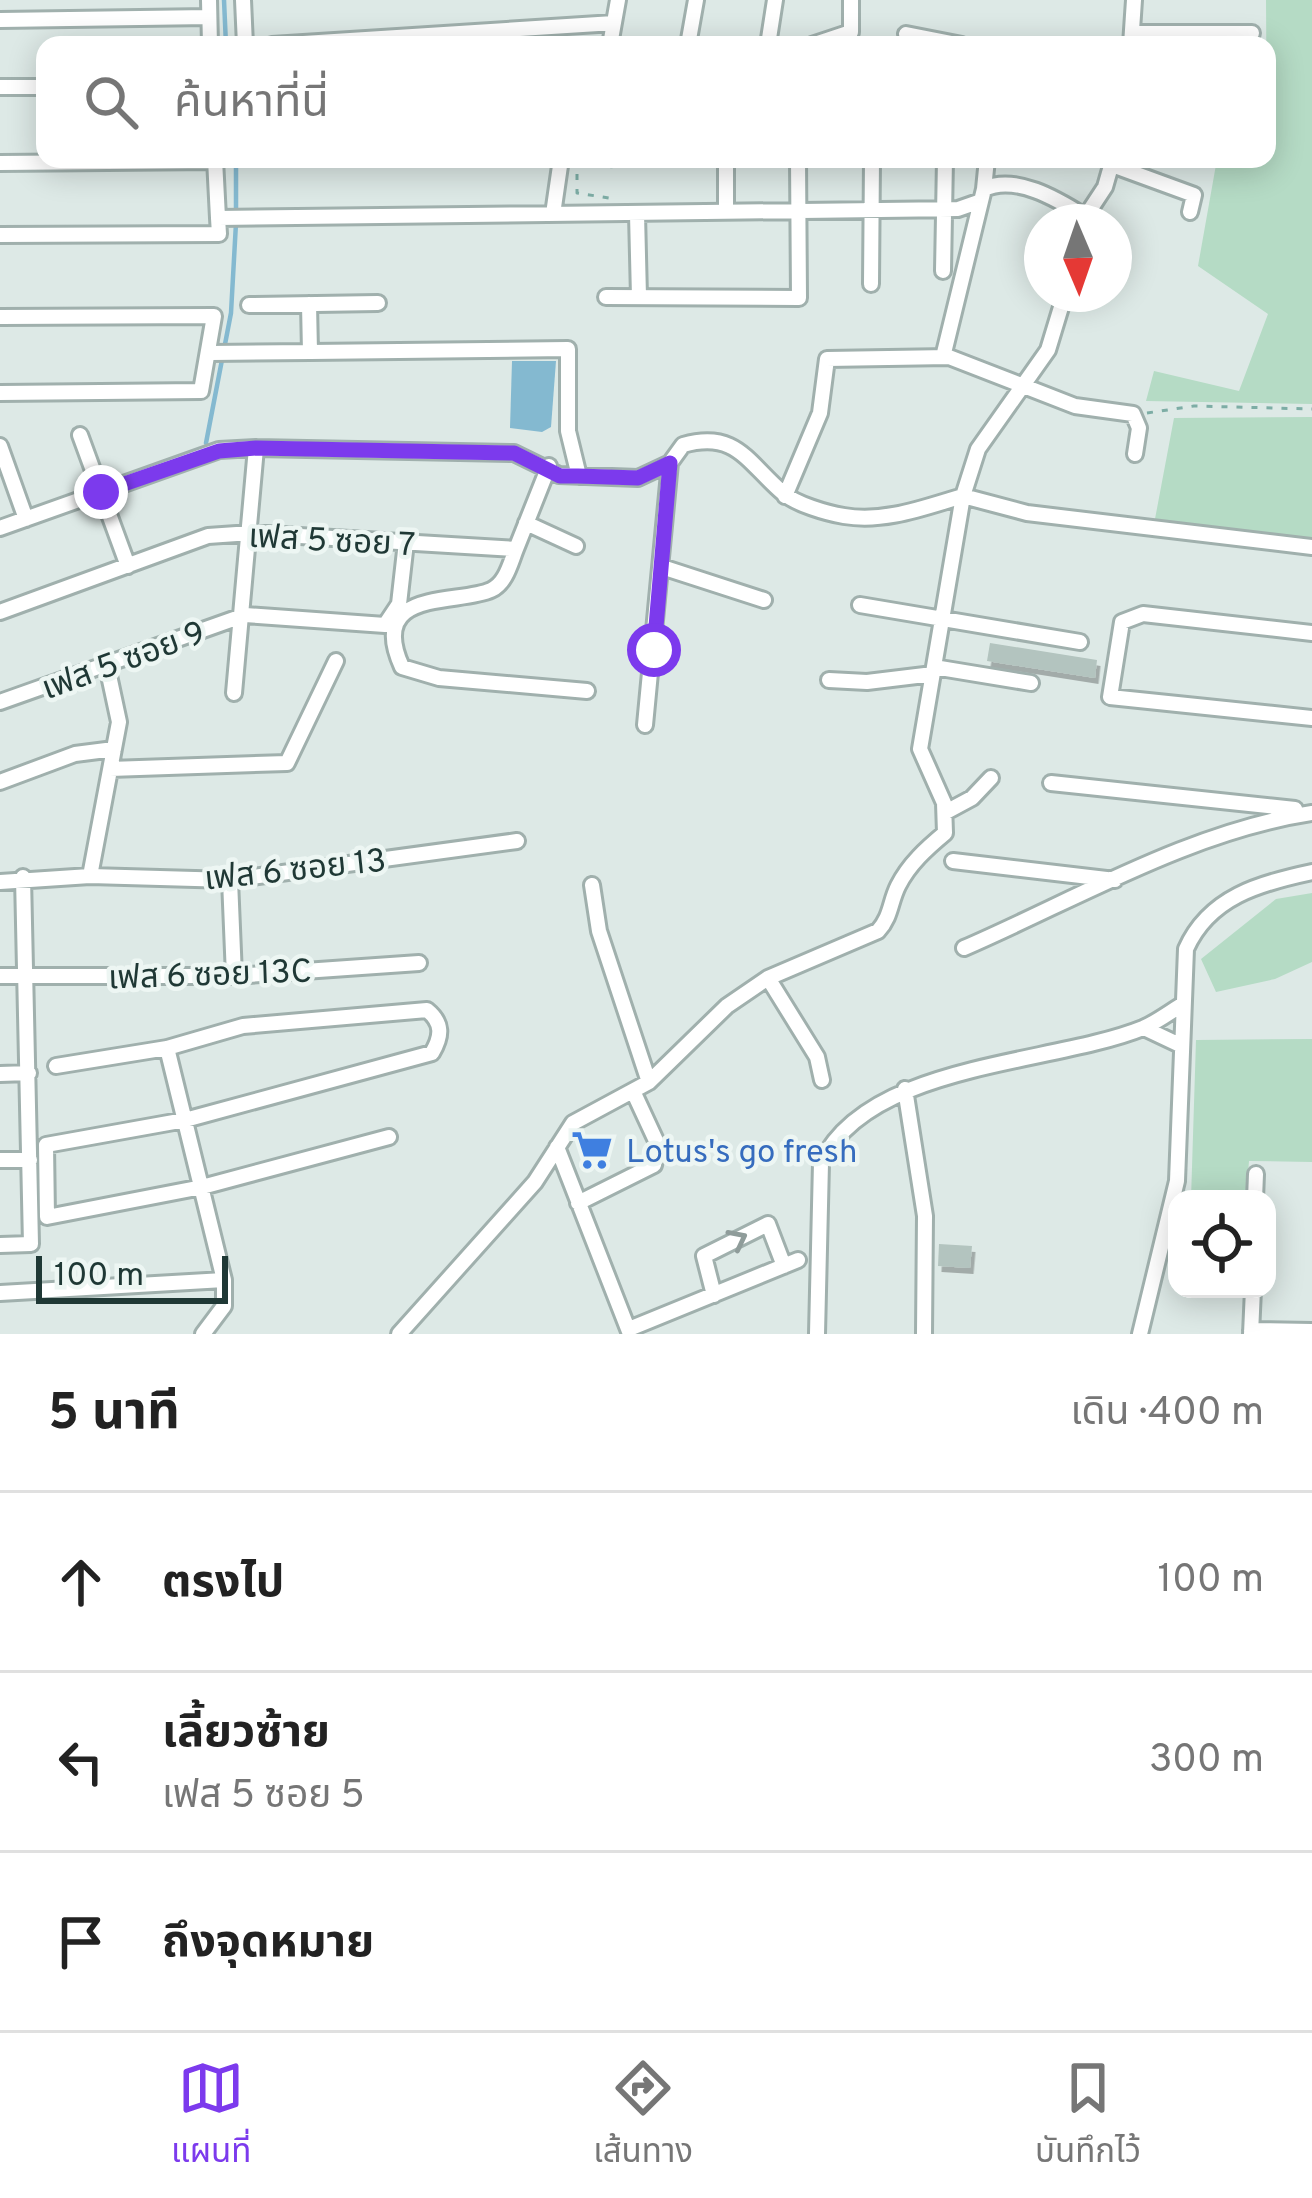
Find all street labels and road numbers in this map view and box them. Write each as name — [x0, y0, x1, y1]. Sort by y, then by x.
street label: เฟส 5 ซอย 7 — [247, 518, 416, 568]
street label: เฟส 5 ซอย 9 — [37, 614, 212, 712]
street label: เฟส 6 ซอย 13 — [202, 842, 388, 902]
street label: เฟส 6 ซอย 13C — [108, 952, 313, 1002]

